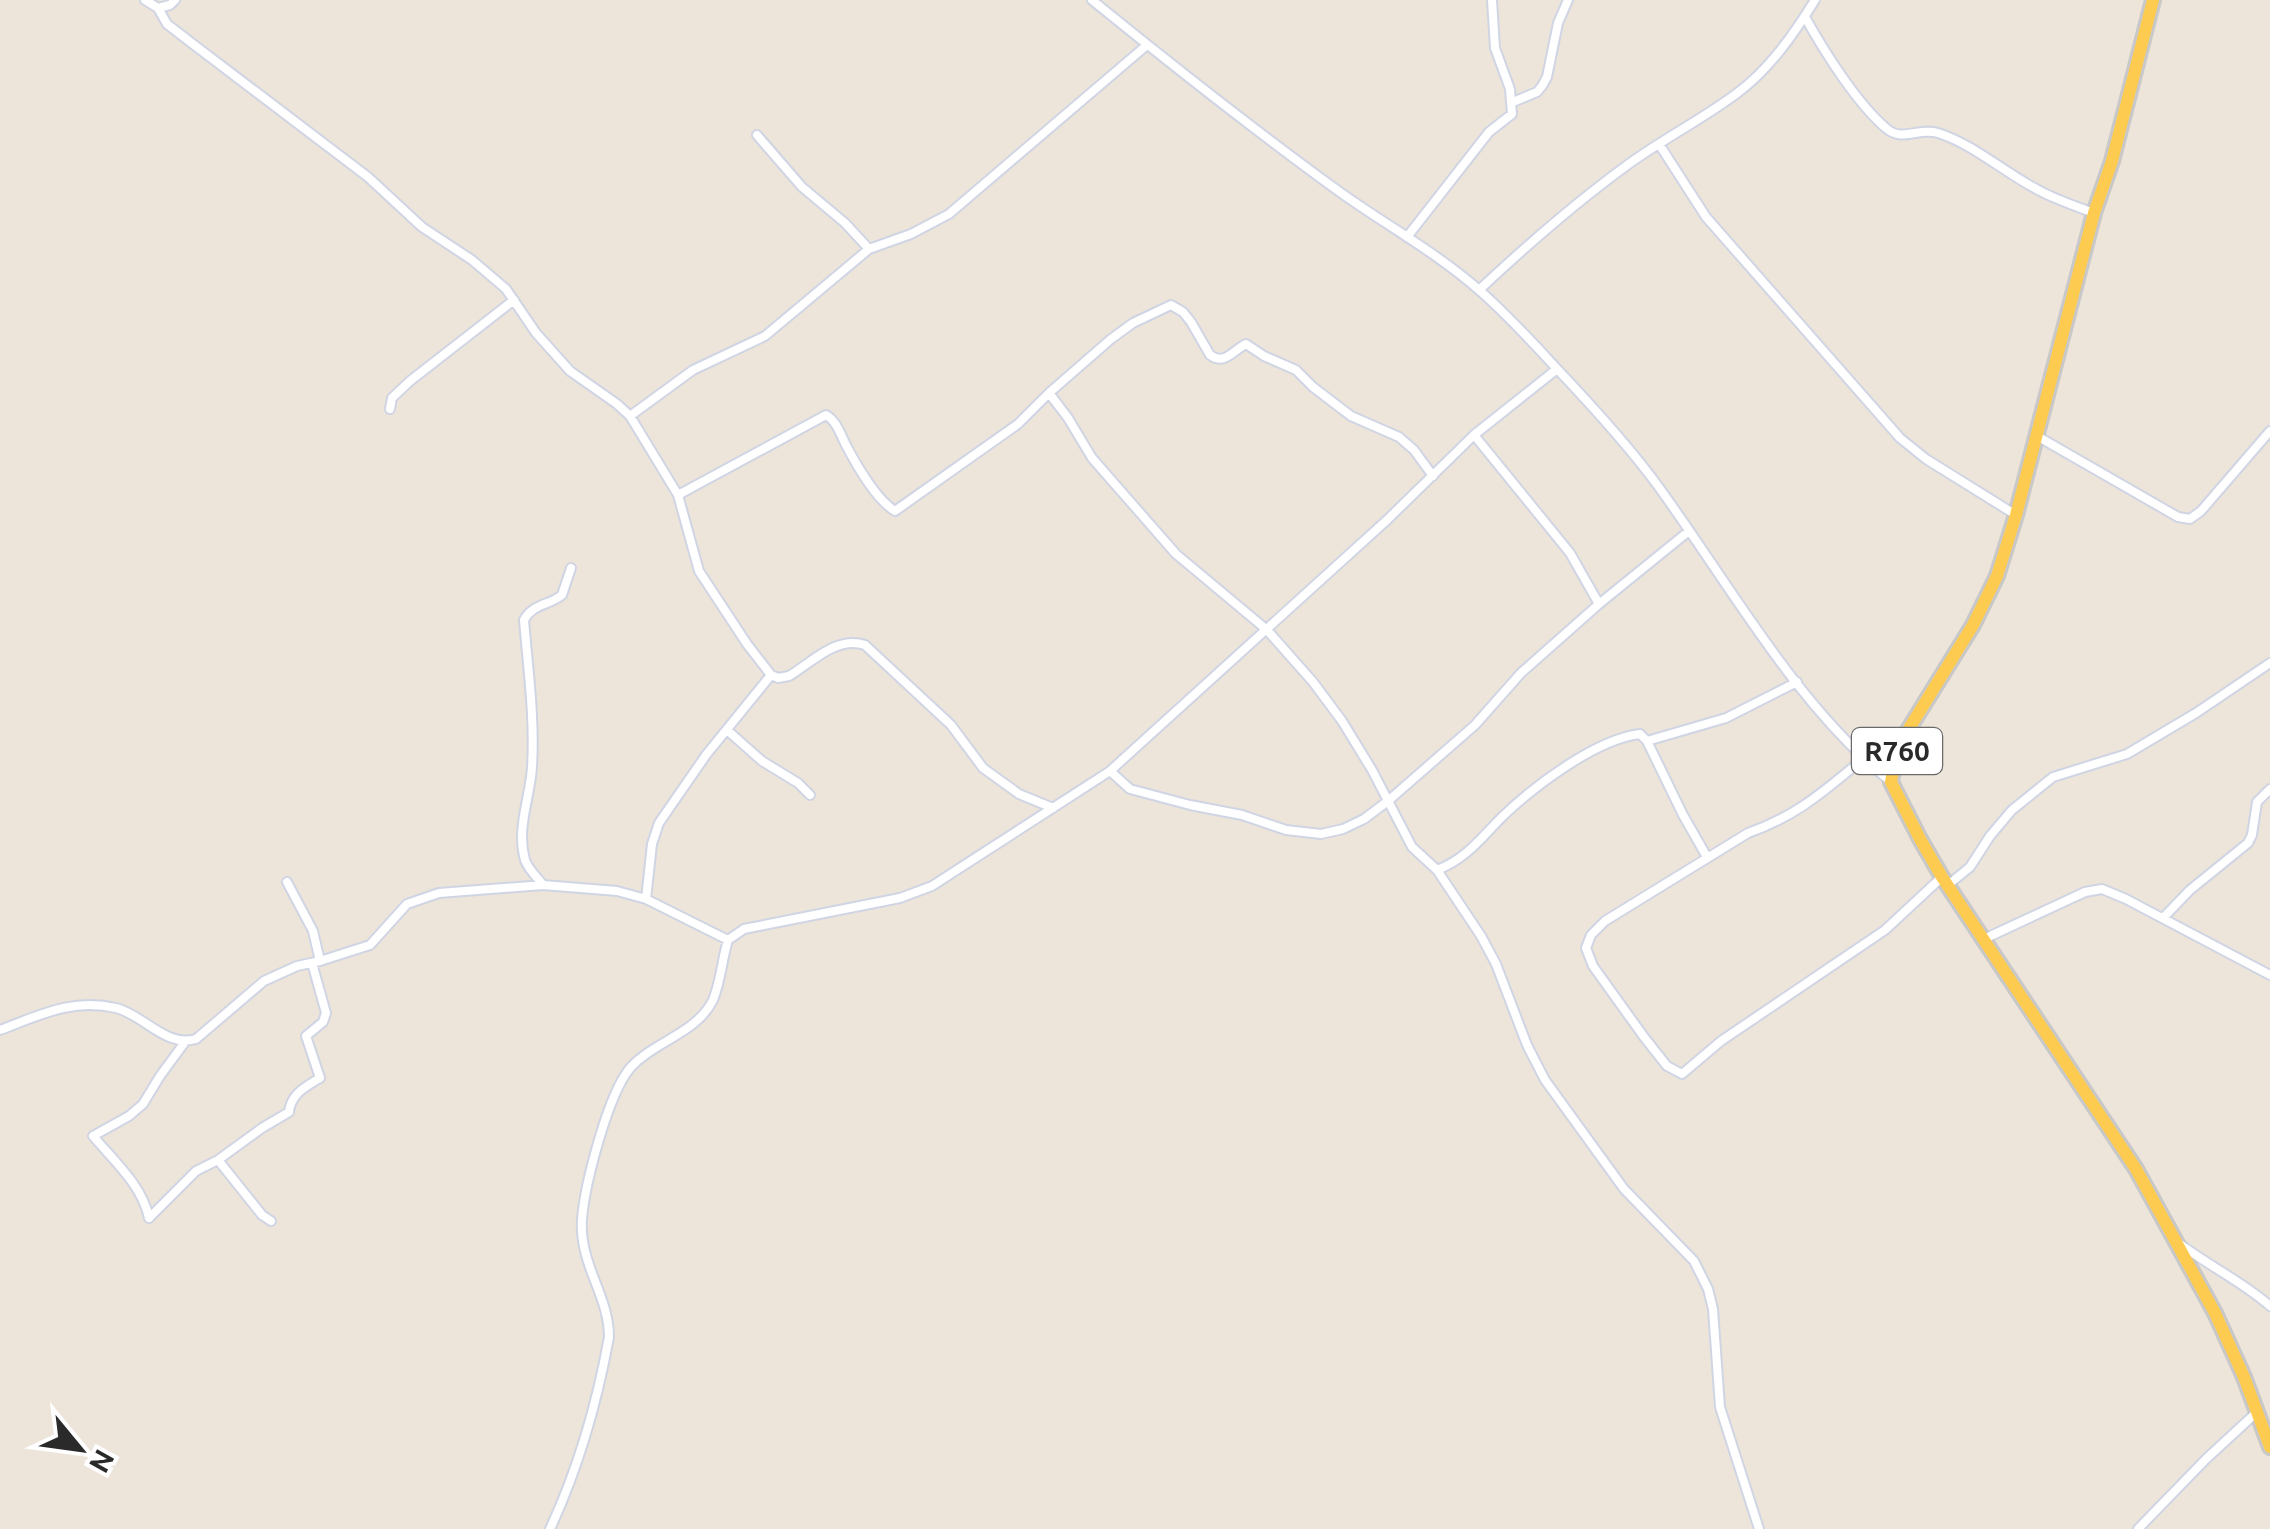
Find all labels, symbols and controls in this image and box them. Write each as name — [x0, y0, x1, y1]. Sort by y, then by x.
road number: R760 — [1852, 728, 1942, 774]
north arrow — [30, 1399, 130, 1499]
text: N — [84, 1445, 121, 1478]

